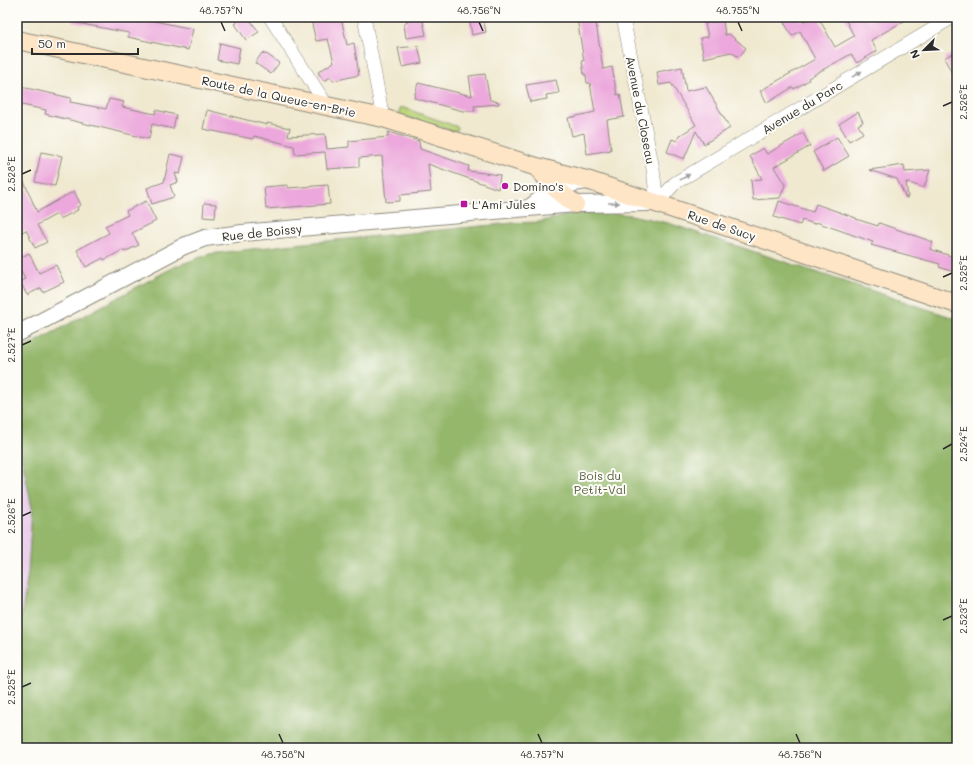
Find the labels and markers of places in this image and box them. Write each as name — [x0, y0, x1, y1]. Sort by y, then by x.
place label: Domino's — [513, 178, 564, 194]
marker: Domino's — [500, 181, 510, 191]
place label: L'Ami Jules — [472, 196, 536, 212]
marker: L'Ami Jules — [459, 199, 469, 209]

